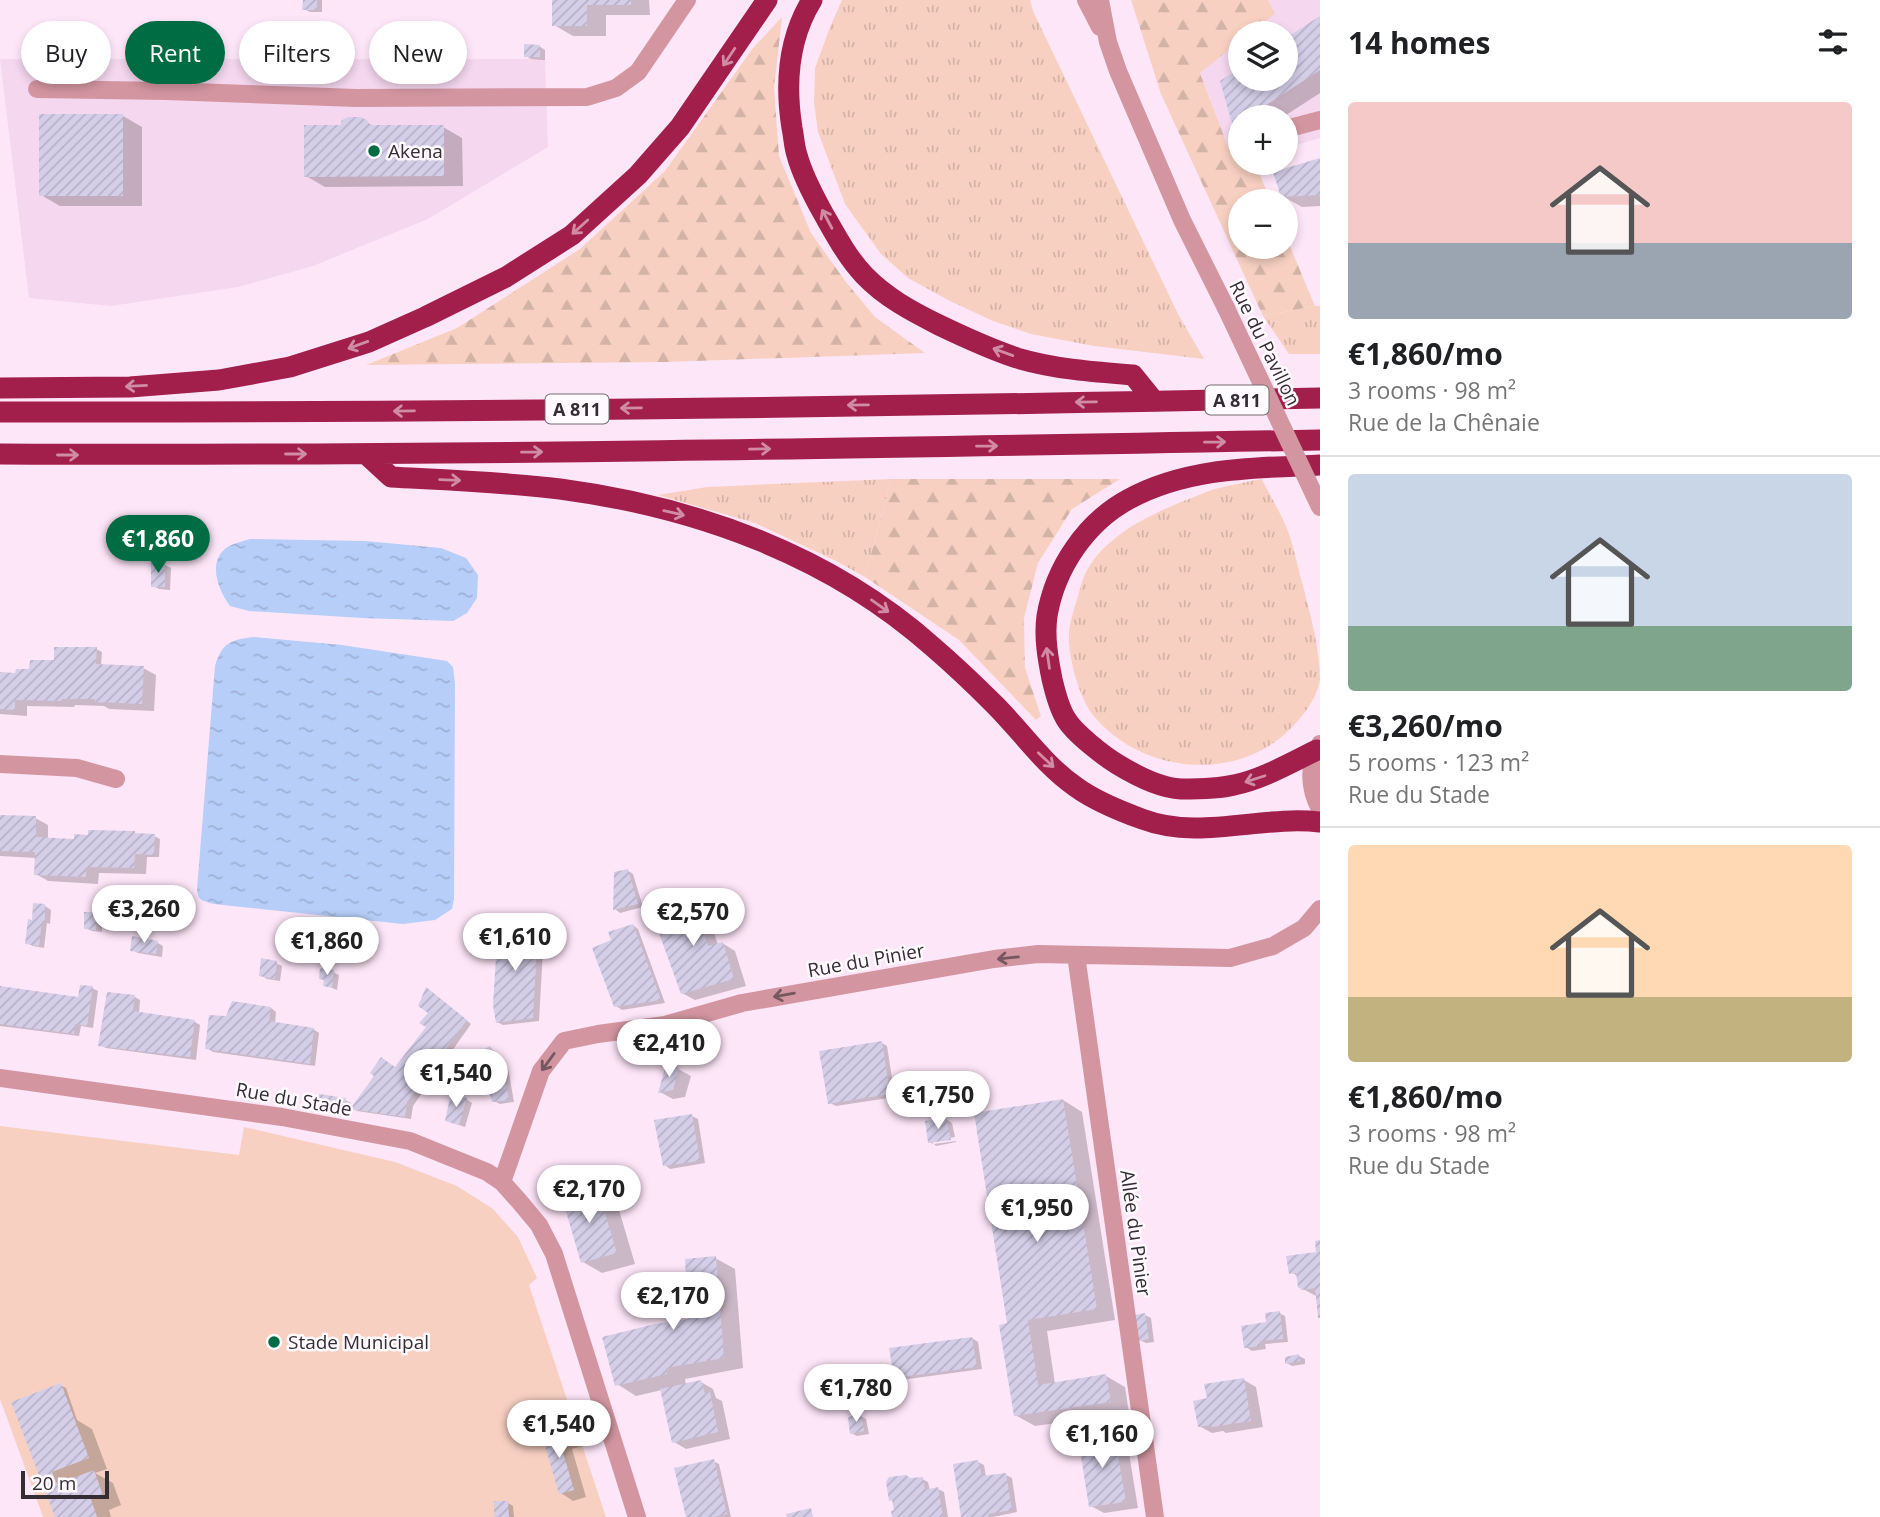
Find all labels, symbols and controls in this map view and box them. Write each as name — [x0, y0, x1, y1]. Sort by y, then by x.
chip: Buy — [21, 21, 111, 84]
chip: Rent — [125, 21, 225, 84]
chip: Filters — [239, 21, 355, 84]
chip: New — [369, 21, 467, 84]
map controls — [1228, 21, 1298, 259]
button: layers — [1228, 21, 1298, 91]
text: 14 homes — [1348, 22, 1491, 63]
icon: filters — [1814, 23, 1852, 61]
one-way arrow — [721, 46, 735, 66]
button: + — [1228, 105, 1298, 175]
place label: Akena — [388, 138, 443, 164]
marker: Akena — [366, 143, 382, 159]
icon: home — [1537, 147, 1663, 273]
button: − — [1228, 189, 1298, 259]
one-way arrow — [820, 209, 833, 230]
one-way arrow — [571, 219, 589, 235]
street label: Rue du Pavillon — [1223, 276, 1307, 410]
text: €1,860/mo — [1348, 333, 1503, 374]
one-way arrow — [348, 340, 370, 352]
one-way arrow — [992, 345, 1014, 358]
text: 3 rooms · 98 m² — [1348, 374, 1516, 406]
one-way arrow — [125, 380, 147, 393]
road number: A 811 — [1206, 386, 1268, 414]
road number: A 811 — [546, 394, 608, 424]
one-way arrow — [1075, 395, 1098, 409]
one-way arrow — [847, 399, 870, 412]
one-way arrow — [620, 401, 643, 415]
one-way arrow — [392, 404, 415, 417]
text: Rue de la Chênaie — [1348, 406, 1540, 438]
one-way arrow — [1203, 435, 1226, 449]
one-way arrow — [976, 439, 999, 453]
one-way arrow — [748, 442, 771, 456]
one-way arrow — [521, 445, 544, 459]
one-way arrow — [284, 447, 307, 461]
one-way arrow — [56, 448, 79, 462]
one-way arrow — [438, 473, 461, 486]
one-way arrow — [662, 506, 685, 520]
pin: €1,860 — [101, 516, 215, 575]
icon: home — [1537, 519, 1663, 645]
text: €1,860 — [122, 522, 194, 554]
one-way arrow — [870, 599, 889, 613]
one-way arrow — [1042, 647, 1055, 670]
text: €3,260/mo — [1348, 705, 1503, 746]
text: 5 rooms · 123 m² — [1348, 746, 1529, 778]
one-way arrow — [1037, 752, 1054, 769]
one-way arrow — [1244, 773, 1266, 786]
text: Rue du Stade — [1348, 778, 1490, 810]
pin: €3,260 — [87, 886, 201, 945]
pin: €2,570 — [636, 888, 750, 948]
icon: home — [1537, 890, 1663, 1016]
text: €3,260 — [108, 892, 180, 924]
text: €2,570 — [657, 895, 729, 927]
pin: €1,610 — [458, 914, 572, 973]
pin: €1,860 — [270, 918, 384, 977]
text: €1,610 — [479, 920, 551, 952]
text: €1,860 — [291, 924, 363, 956]
street label: Rue du Pinier — [805, 937, 927, 983]
one-way arrow — [997, 951, 1020, 964]
one-way arrow — [773, 989, 796, 1002]
pin: €2,410 — [612, 1020, 726, 1079]
text: €2,410 — [633, 1026, 705, 1058]
pin: €1,540 — [399, 1050, 513, 1109]
one-way arrow — [540, 1052, 555, 1071]
text: €1,540 — [420, 1056, 492, 1088]
pin: €1,750 — [881, 1072, 995, 1131]
street label: Rue du Stade — [234, 1076, 354, 1122]
text: €1,860/mo — [1348, 1076, 1503, 1117]
text: €1,750 — [902, 1078, 974, 1110]
text: 3 rooms · 98 m² — [1348, 1117, 1516, 1149]
text: Rue du Stade — [1348, 1149, 1490, 1181]
pin: €2,170 — [532, 1166, 646, 1225]
street label: Allée du Pinier — [1114, 1168, 1158, 1298]
text: €2,170 — [553, 1172, 625, 1204]
pin: €1,950 — [980, 1184, 1094, 1244]
text: €1,950 — [1001, 1191, 1073, 1223]
pin: €2,170 — [616, 1272, 730, 1332]
text: €2,170 — [637, 1279, 709, 1311]
place label: Stade Municipal — [288, 1329, 429, 1355]
marker: Stade Municipal — [266, 1334, 282, 1350]
pin: €1,780 — [799, 1364, 913, 1424]
text: €1,780 — [820, 1371, 892, 1403]
pin: €1,540 — [502, 1400, 616, 1460]
text: €1,540 — [523, 1407, 595, 1439]
pin: €1,160 — [1045, 1410, 1159, 1470]
text: €1,160 — [1066, 1417, 1138, 1449]
scale bar — [21, 1468, 108, 1500]
text: 20 m — [32, 1470, 76, 1496]

